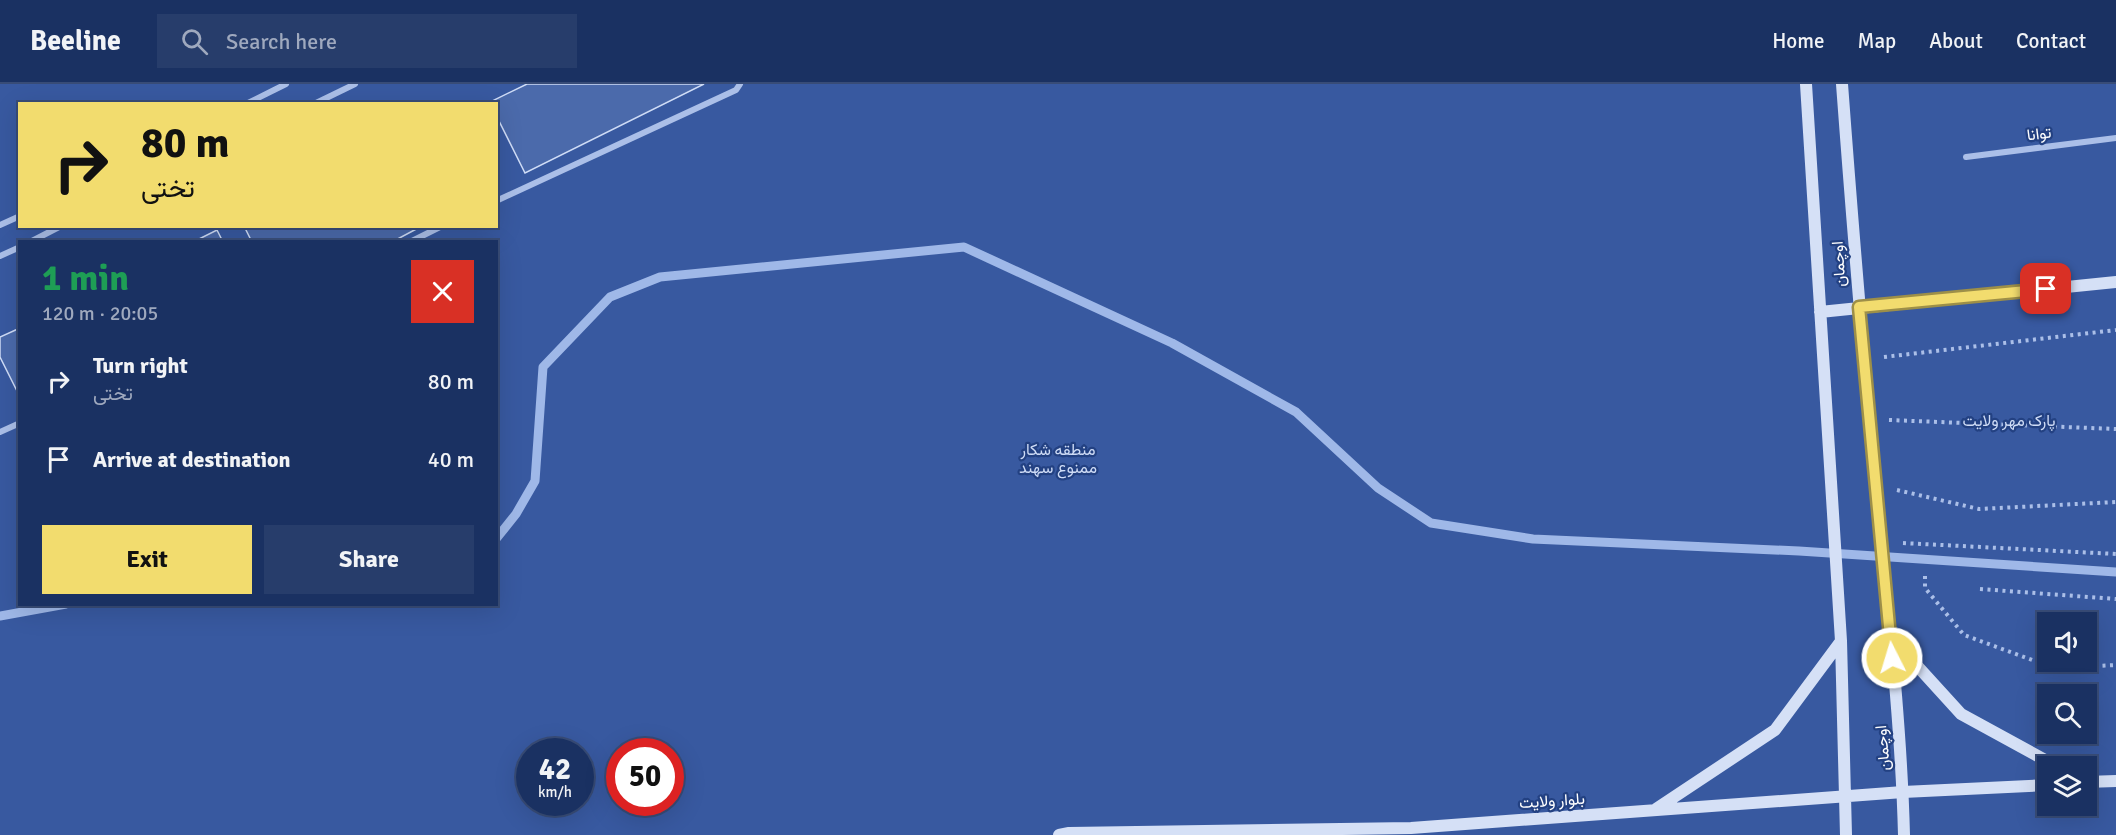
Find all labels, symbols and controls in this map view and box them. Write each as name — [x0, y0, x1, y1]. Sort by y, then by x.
search box — [157, 14, 577, 68]
text: Beeline — [30, 24, 121, 58]
icon: search — [178, 25, 211, 58]
text: Search here — [226, 28, 337, 55]
text: Home — [1772, 28, 1825, 54]
text: Map — [1858, 28, 1896, 54]
text: About — [1929, 28, 1983, 54]
text: Contact — [2016, 28, 2086, 54]
text: 80 m — [141, 118, 230, 169]
street label: توانا — [2026, 123, 2052, 145]
icon: right — [42, 126, 120, 204]
text: تختی — [141, 172, 195, 205]
street label: اوچمان — [1827, 240, 1852, 288]
text: 1 min — [42, 256, 129, 301]
button: close — [411, 260, 474, 323]
pin — [2020, 263, 2071, 314]
icon: arrive — [2029, 272, 2062, 305]
text: 120 m · 20:05 — [42, 301, 158, 326]
text: Turn right — [93, 352, 188, 379]
icon: right — [42, 365, 75, 398]
text: 80 m — [428, 368, 474, 395]
text: تختی — [93, 381, 133, 406]
park label: پارک مهر ولایت — [1963, 411, 2055, 432]
park label: منطقه شکار ممنوع سهند — [1019, 440, 1097, 479]
icon: arrive — [42, 443, 75, 476]
text: Arrive at destination — [93, 446, 290, 473]
text: 40 m — [428, 446, 474, 473]
button: Exit — [42, 525, 252, 594]
button: Share — [264, 525, 474, 594]
map controls — [2037, 612, 2097, 816]
button: sound — [2037, 612, 2097, 672]
position arrow — [1860, 626, 1924, 690]
button: search — [2037, 684, 2097, 744]
street label: اوچمان — [1871, 724, 1896, 772]
speed limit sign: 50 — [606, 738, 684, 816]
text: 42 — [539, 751, 571, 788]
button: layers — [2037, 756, 2097, 816]
text: km/h — [538, 783, 572, 801]
street label: بلوار ولایت — [1519, 789, 1585, 813]

